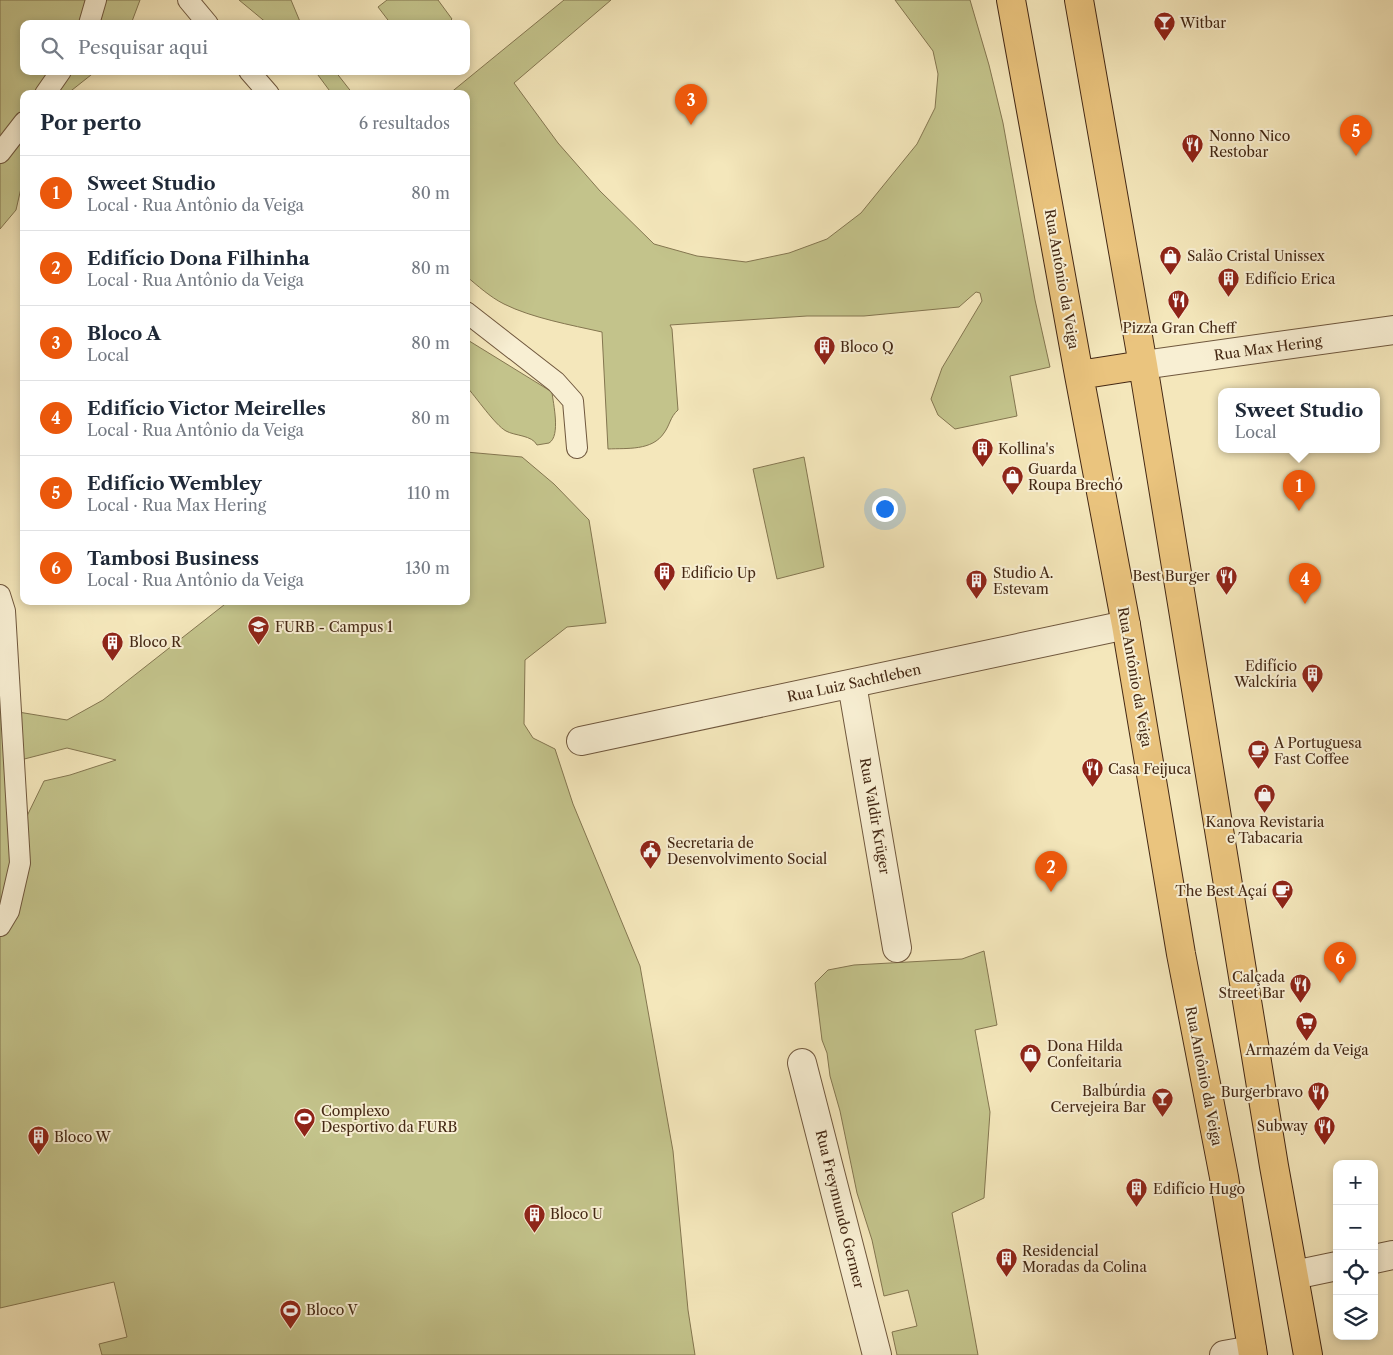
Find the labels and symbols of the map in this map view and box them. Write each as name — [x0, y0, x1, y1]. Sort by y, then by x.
bar icon: Witbar — [1152, 11, 1176, 42]
place label: Witbar — [1179, 14, 1226, 32]
pin: 3 — [675, 84, 707, 125]
pin: 5 — [1340, 115, 1372, 156]
place label: Nonno Nico Restobar — [1209, 127, 1290, 161]
restaurant icon: Nonno Nico Restobar — [1181, 132, 1205, 163]
street label: Rua Antônio da Veiga — [1041, 208, 1083, 351]
shop icon: Salão Cristal Unissex — [1159, 244, 1183, 275]
place label: Salão Cristal Unissex — [1187, 247, 1326, 265]
building icon: Edifício Erica — [1217, 267, 1241, 298]
place label: Edifício Erica — [1245, 270, 1336, 288]
restaurant icon: Pizza Gran Cheff — [1167, 288, 1191, 319]
place label: Pizza Gran Cheff — [1123, 319, 1238, 337]
street label: Rua Max Hering — [1213, 331, 1324, 364]
building icon: Bloco Q — [812, 335, 836, 366]
place label: Bloco Q — [840, 338, 894, 356]
building icon: Kollina's — [970, 437, 994, 468]
place label: Kollina's — [998, 440, 1055, 458]
place label: Guarda Roupa Brechó — [1028, 460, 1123, 494]
shop icon: Guarda Roupa Brechó — [1000, 465, 1024, 496]
pin: 1 — [1283, 470, 1315, 511]
your location — [872, 496, 898, 522]
building icon: Edifício Up — [653, 561, 677, 592]
pin: 4 — [1289, 563, 1321, 604]
place label: Edifício Up — [681, 564, 756, 582]
place label: Studio A. Estevam — [993, 564, 1054, 598]
restaurant icon: Best Burger — [1214, 564, 1238, 595]
place label: Best Burger — [1132, 567, 1210, 585]
building icon: Studio A. Estevam — [965, 569, 989, 600]
street label: Rua Antônio da Veiga — [1114, 606, 1156, 749]
school or university icon: FURB - Campus 1 — [247, 615, 271, 646]
place label: FURB - Campus 1 — [275, 618, 393, 636]
building icon: Bloco R — [101, 630, 125, 661]
place label: Bloco R — [129, 633, 182, 651]
place label: Edifício Walckíria — [1233, 657, 1298, 691]
street label: Rua Luiz Sachtleben — [785, 660, 923, 706]
building icon: Edifício Walckíria — [1301, 662, 1325, 693]
place label: A Portuguesa Fast Coffee — [1273, 734, 1362, 768]
cafe icon: A Portuguesa Fast Coffee — [1246, 739, 1270, 770]
street label: Rua Valdir Krüger — [856, 756, 894, 876]
restaurant icon: Casa Feijuca — [1080, 757, 1104, 788]
place label: Casa Feijuca — [1108, 760, 1192, 778]
shop icon: Kanova Revistaria e Tabacaria — [1253, 782, 1277, 813]
place label: Kanova Revistaria e Tabacaria — [1206, 813, 1325, 847]
place label: Secretaria de Desenvolvimento Social — [667, 834, 827, 868]
public building icon: Secretaria de Desenvolvimento Social — [639, 839, 663, 870]
pin: 2 — [1035, 851, 1067, 892]
cafe icon: The Best Açaí — [1271, 879, 1295, 910]
place label: The Best Açaí — [1175, 882, 1267, 900]
pin: 6 — [1324, 942, 1356, 983]
place label: Calçada Street Bar — [1219, 968, 1286, 1002]
restaurant icon: Calçada Street Bar — [1289, 973, 1313, 1004]
street label: Rua Antônio da Veiga — [1182, 1005, 1226, 1148]
supermarket icon: Armazém da Veiga — [1295, 1010, 1319, 1041]
place label: Dona Hilda Confeitaria — [1047, 1037, 1124, 1071]
place label: Armazém da Veiga — [1244, 1041, 1369, 1059]
shop icon: Dona Hilda Confeitaria — [1019, 1042, 1043, 1073]
restaurant icon: Burgerbravo — [1307, 1080, 1331, 1111]
place label: Balbúrdia Cervejeira Bar — [1051, 1082, 1147, 1116]
place label: Burgerbravo — [1221, 1083, 1303, 1101]
bar icon: Balbúrdia Cervejeira Bar — [1150, 1087, 1174, 1118]
place label: Complexo Desportivo da FURB — [321, 1102, 458, 1136]
sports icon: Complexo Desportivo da FURB — [293, 1107, 317, 1138]
restaurant icon: Subway — [1312, 1114, 1336, 1145]
place label: Subway — [1257, 1117, 1308, 1135]
building icon: Bloco W — [26, 1125, 50, 1156]
place label: Bloco W — [54, 1128, 112, 1146]
street label: Rua Freymundo Germer — [812, 1128, 868, 1290]
building icon: Edifício Hugo — [1125, 1177, 1149, 1208]
place label: Edifício Hugo — [1153, 1180, 1245, 1198]
building icon: Bloco U — [522, 1202, 546, 1233]
place label: Bloco U — [550, 1205, 603, 1223]
place label: Residencial Moradas da Colina — [1022, 1242, 1147, 1276]
building icon: Residencial Moradas da Colina — [994, 1247, 1018, 1278]
sports icon: Bloco V — [278, 1298, 302, 1329]
place label: Bloco V — [306, 1301, 359, 1319]

